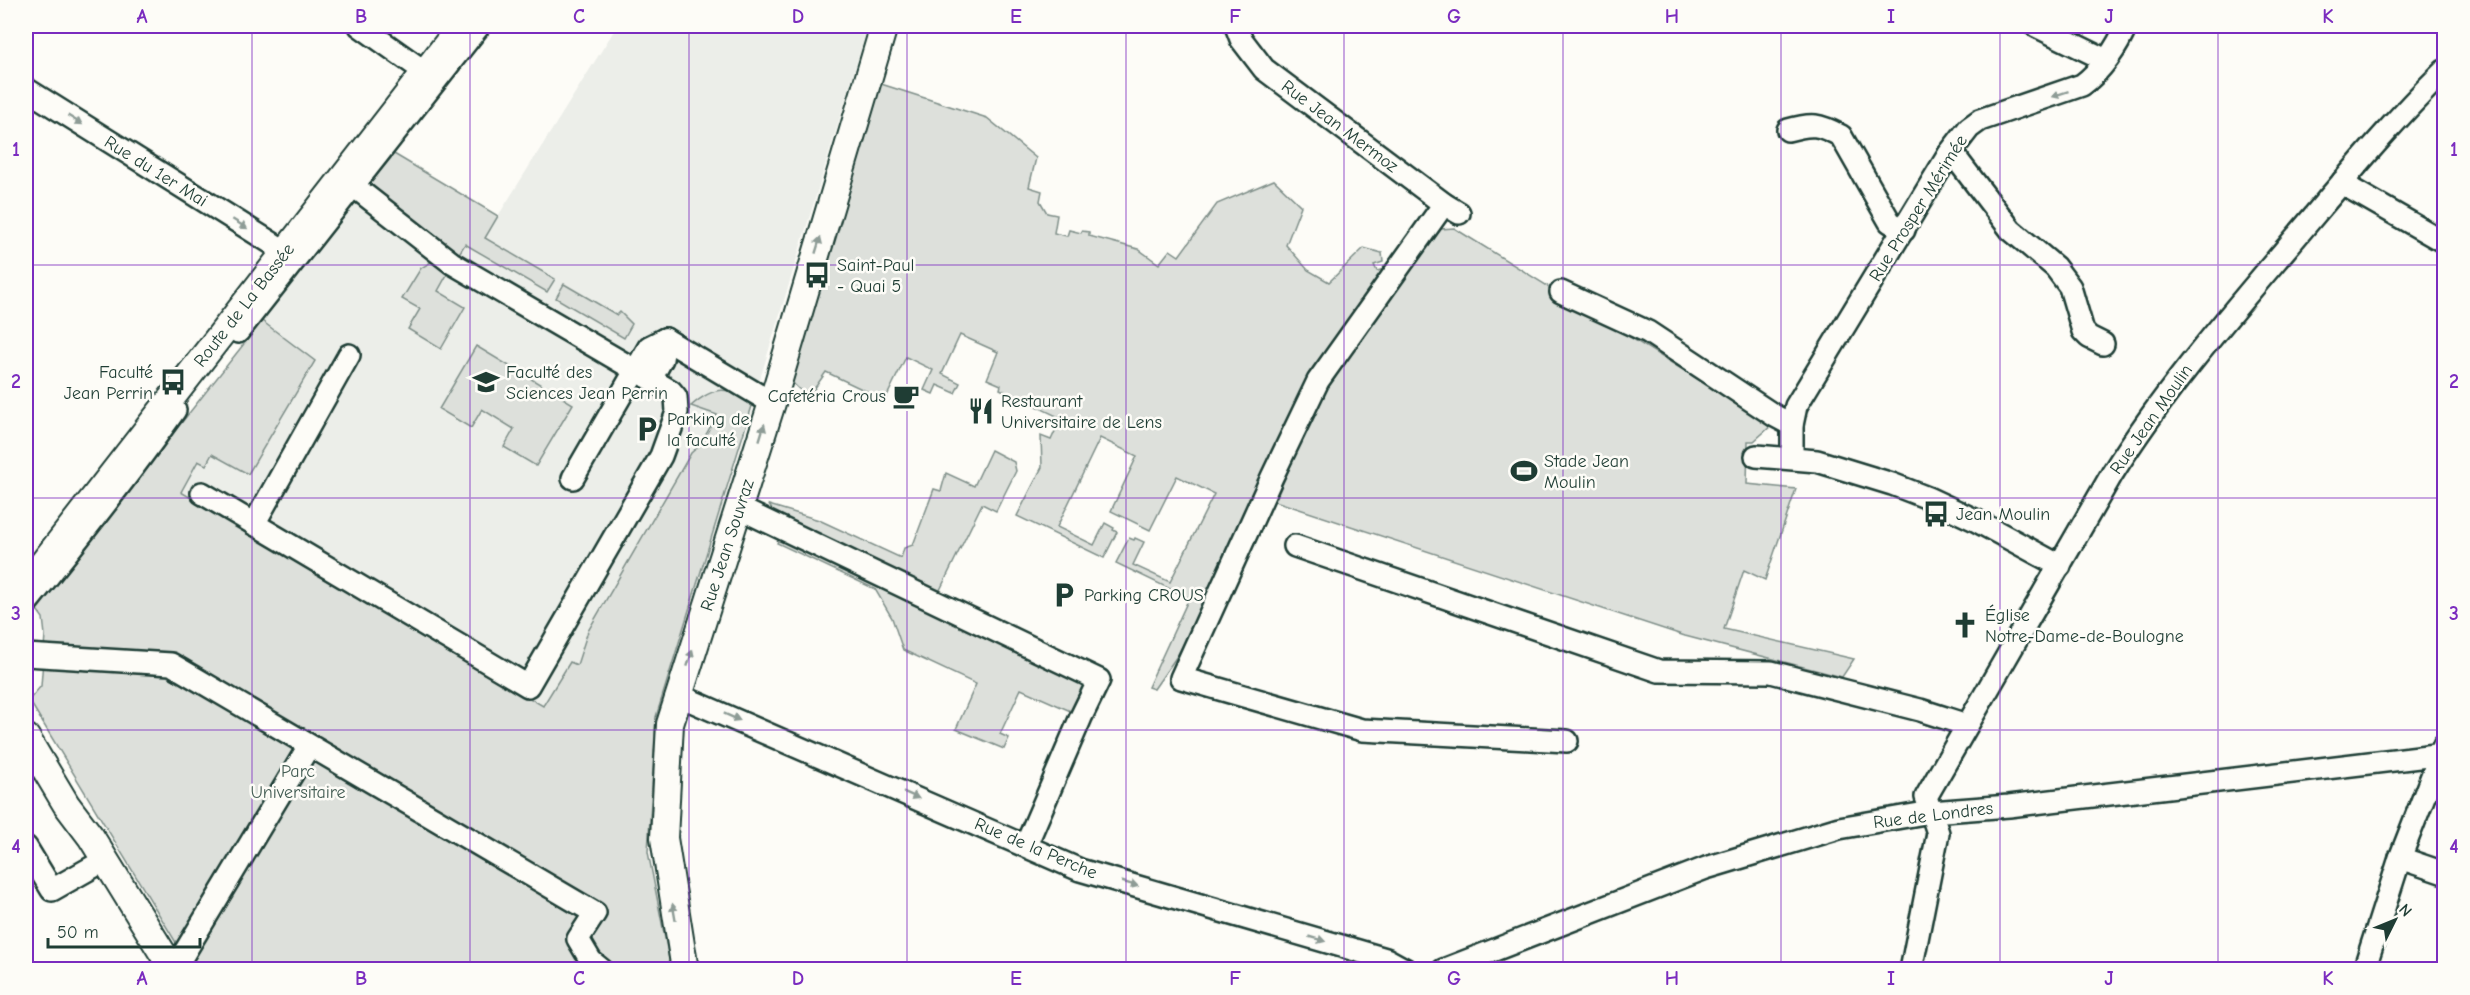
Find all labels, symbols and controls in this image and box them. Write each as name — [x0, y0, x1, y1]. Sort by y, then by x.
text: A — [136, 5, 148, 28]
text: B — [355, 5, 367, 28]
text: C — [573, 5, 585, 28]
text: D — [792, 5, 804, 28]
text: E — [1010, 5, 1022, 28]
text: F — [1229, 5, 1241, 28]
text: G — [1447, 5, 1461, 28]
text: H — [1665, 5, 1679, 28]
text: I — [1887, 5, 1895, 28]
text: J — [2104, 5, 2114, 28]
text: K — [2322, 5, 2334, 28]
street label: Rue Jean Mermoz — [1277, 76, 1402, 177]
one-way arrow — [2051, 90, 2069, 99]
one-way arrow — [67, 115, 83, 126]
street label: Rue du 1er Mai — [100, 131, 211, 211]
street label: Rue Prosper Mérimée — [1865, 131, 1972, 285]
text: 1 — [12, 138, 20, 161]
text: 1 — [2450, 138, 2458, 161]
one-way arrow — [232, 218, 248, 229]
one-way arrow — [814, 236, 823, 254]
street label: Route de La Bassée — [190, 239, 299, 371]
place label: Saint-Paul - Quai 5 — [837, 255, 914, 297]
bus stop icon: Saint-Paul - Quai 5 — [802, 260, 832, 290]
street label: Rue Jean Moulin — [2106, 360, 2197, 478]
place label: Faculté Jean Perrin — [64, 362, 153, 404]
place label: Faculté des Sciences Jean Perrin — [506, 362, 668, 404]
bus stop icon: Faculté Jean Perrin — [158, 367, 188, 397]
school or university icon: Faculté des Sciences Jean Perrin — [471, 367, 501, 397]
text: 2 — [11, 370, 21, 393]
text: 2 — [2449, 370, 2459, 393]
cafe icon: Cafetéria Crous — [891, 381, 921, 411]
place label: Cafetéria Crous — [768, 386, 886, 407]
place label: Restaurant Universitaire de Lens — [1001, 391, 1162, 433]
restaurant icon: Restaurant Universitaire de Lens — [966, 396, 996, 426]
place label: Parking de la faculté — [667, 409, 750, 451]
parking icon: Parking de la faculté — [632, 414, 662, 444]
one-way arrow — [758, 423, 768, 441]
place label: Stade Jean Moulin — [1544, 451, 1629, 493]
sports icon: Stade Jean Moulin — [1509, 456, 1539, 486]
street label: Rue Jean Souvraz — [696, 476, 759, 614]
bus stop icon: Jean Moulin — [1921, 499, 1951, 529]
place label: Jean Moulin — [1956, 504, 2050, 525]
parking icon: Parking CROUS — [1049, 580, 1079, 610]
place label: Parking CROUS — [1084, 585, 1204, 606]
text: 3 — [11, 602, 21, 625]
text: 3 — [2449, 602, 2459, 625]
place label: Église Notre-Dame-de-Boulogne — [1985, 604, 2184, 647]
church icon: Église Notre-Dame-de-Boulogne — [1950, 610, 1980, 640]
one-way arrow — [686, 649, 695, 667]
one-way arrow — [723, 713, 741, 723]
park label: Parc Universitaire — [250, 761, 346, 803]
one-way arrow — [902, 790, 920, 800]
street label: Rue de Londres — [1872, 798, 1994, 833]
street label: Rue de la Perche — [971, 813, 1100, 884]
text: 4 — [11, 835, 21, 858]
text: 4 — [2449, 835, 2459, 858]
one-way arrow — [1121, 880, 1139, 889]
north arrow — [2365, 890, 2425, 950]
text: N — [2395, 900, 2415, 920]
one-way arrow — [670, 902, 679, 921]
scale bar — [48, 911, 200, 949]
text: 50 m — [57, 922, 99, 943]
one-way arrow — [1308, 935, 1326, 944]
text: A — [136, 967, 148, 990]
text: B — [355, 967, 367, 990]
text: C — [573, 967, 585, 990]
text: D — [792, 967, 804, 990]
text: E — [1010, 967, 1022, 990]
text: F — [1229, 967, 1241, 990]
text: G — [1447, 967, 1461, 990]
text: H — [1665, 967, 1679, 990]
text: I — [1887, 967, 1895, 990]
text: J — [2104, 967, 2114, 990]
text: K — [2322, 967, 2334, 990]

